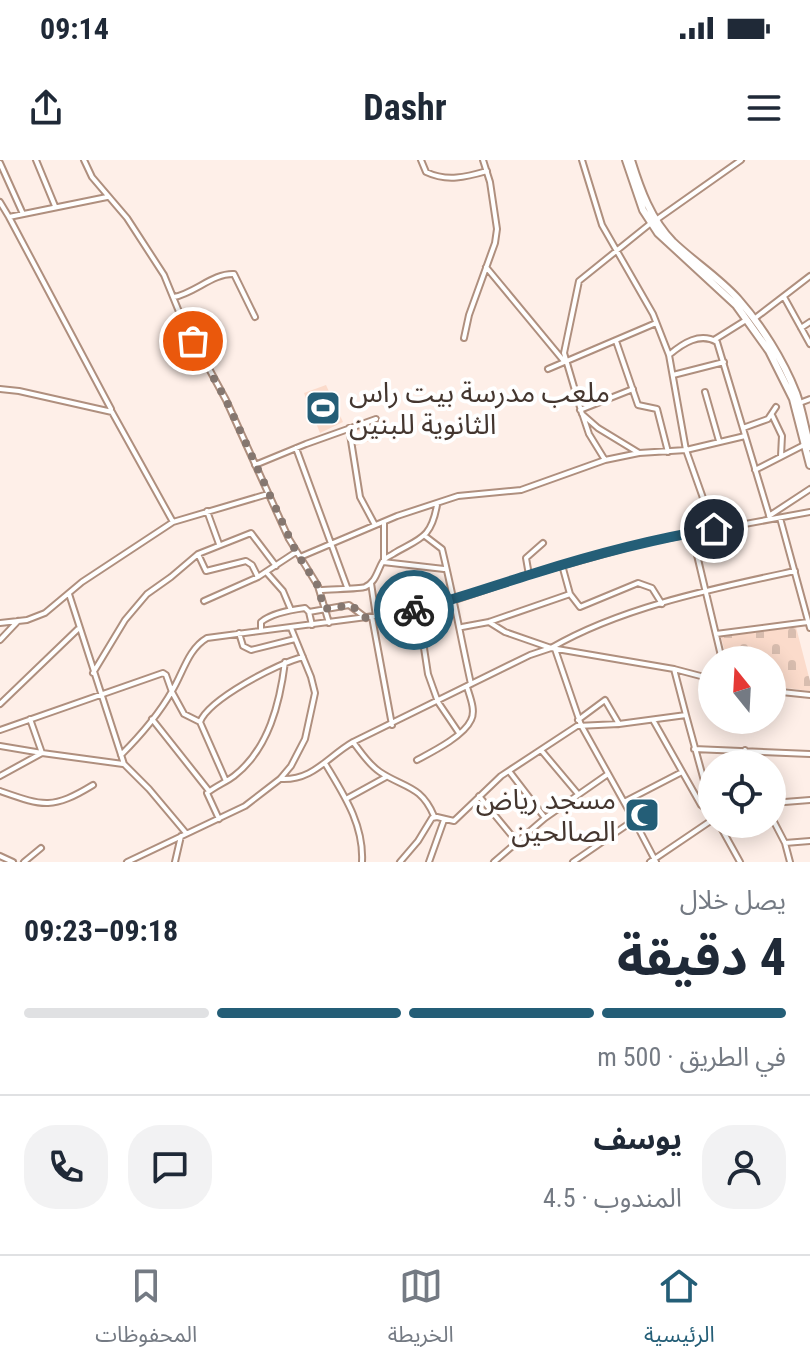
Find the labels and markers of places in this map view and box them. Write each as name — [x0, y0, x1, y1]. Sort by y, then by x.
pin — [159, 307, 227, 375]
place label: ملعب مدرسة بيت راس الثانوية للبنين — [349, 376, 610, 441]
sports icon: ملعب مدرسة بيت راس الثانوية للبنين — [304, 389, 342, 427]
pin — [680, 495, 748, 563]
place label: مسجد رياض الصالحين — [476, 783, 616, 848]
mosque icon: مسجد رياض الصالحين — [623, 796, 661, 834]

